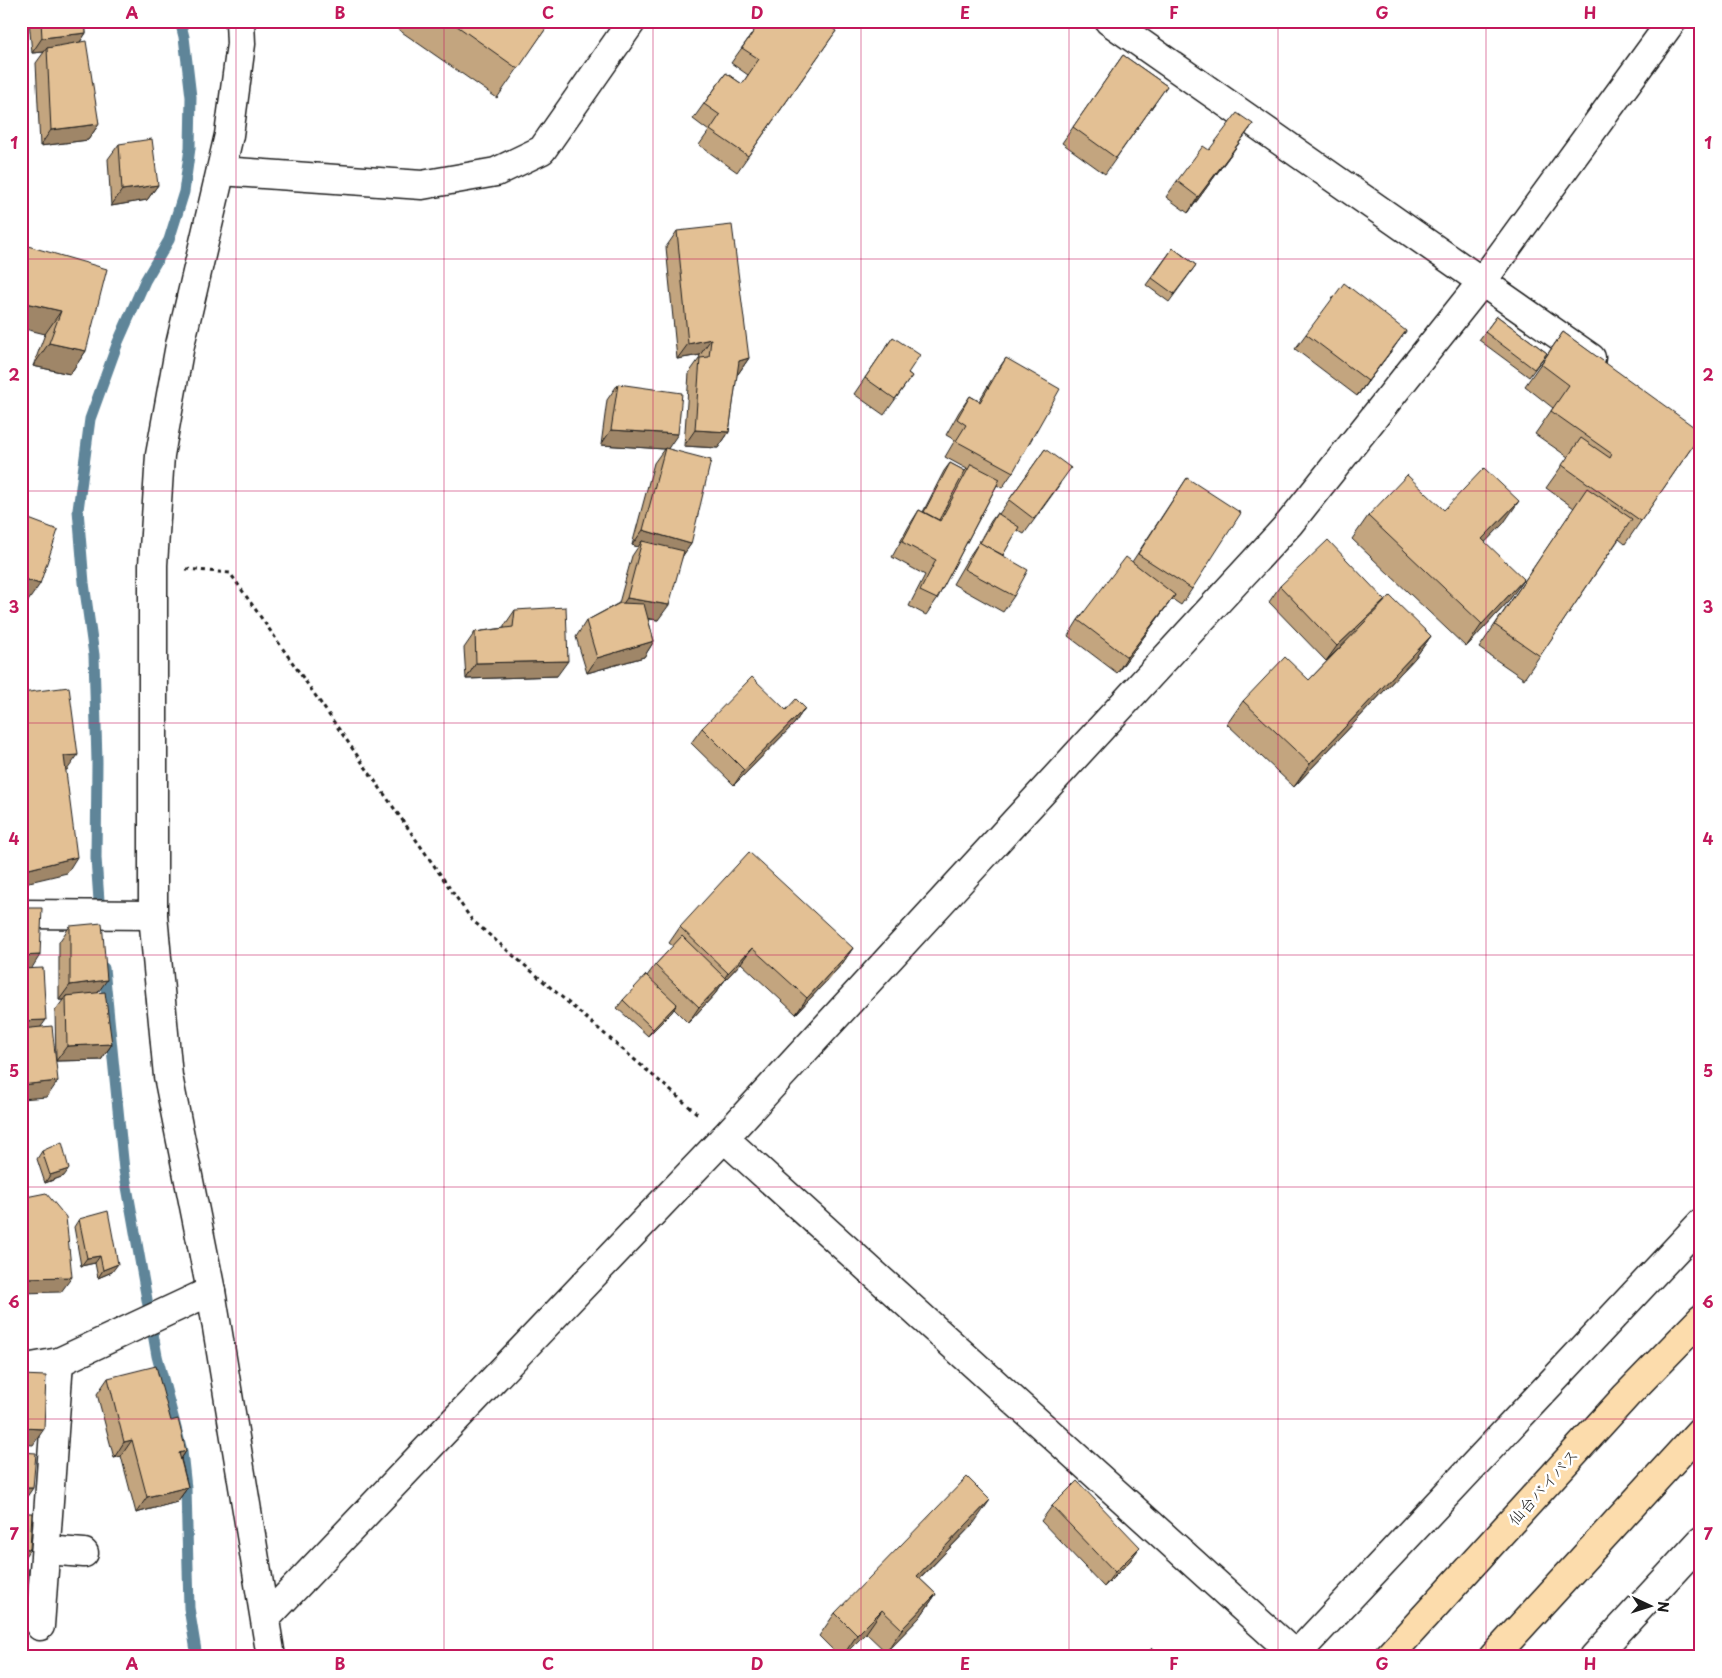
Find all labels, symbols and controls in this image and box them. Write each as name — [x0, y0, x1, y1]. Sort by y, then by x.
text: A — [126, 0, 139, 24]
text: B — [335, 0, 346, 24]
text: C — [542, 0, 554, 24]
text: D — [751, 0, 763, 24]
text: E — [960, 0, 970, 24]
text: F — [1169, 0, 1179, 24]
text: G — [1375, 0, 1389, 24]
text: H — [1584, 0, 1596, 24]
text: 1 — [10, 130, 18, 154]
text: 1 — [1704, 130, 1712, 154]
text: 2 — [8, 362, 20, 386]
text: 2 — [1702, 362, 1714, 386]
text: 3 — [9, 594, 19, 618]
text: 3 — [1703, 594, 1713, 618]
text: 4 — [9, 826, 20, 850]
text: 4 — [1703, 826, 1714, 850]
text: 5 — [9, 1058, 19, 1082]
text: 5 — [1703, 1058, 1713, 1082]
text: 6 — [8, 1289, 20, 1313]
text: 6 — [1702, 1289, 1714, 1313]
street label: 仙台バイパス — [1501, 1443, 1583, 1530]
text: 7 — [9, 1521, 19, 1545]
text: 7 — [1703, 1521, 1713, 1545]
north arrow — [1624, 1580, 1674, 1630]
text: N — [1653, 1601, 1674, 1613]
text: A — [126, 1651, 139, 1675]
text: B — [335, 1651, 346, 1675]
text: C — [542, 1651, 554, 1675]
text: D — [751, 1651, 763, 1675]
text: E — [960, 1651, 970, 1675]
text: F — [1169, 1651, 1179, 1675]
text: G — [1375, 1651, 1389, 1675]
text: H — [1584, 1651, 1596, 1675]

